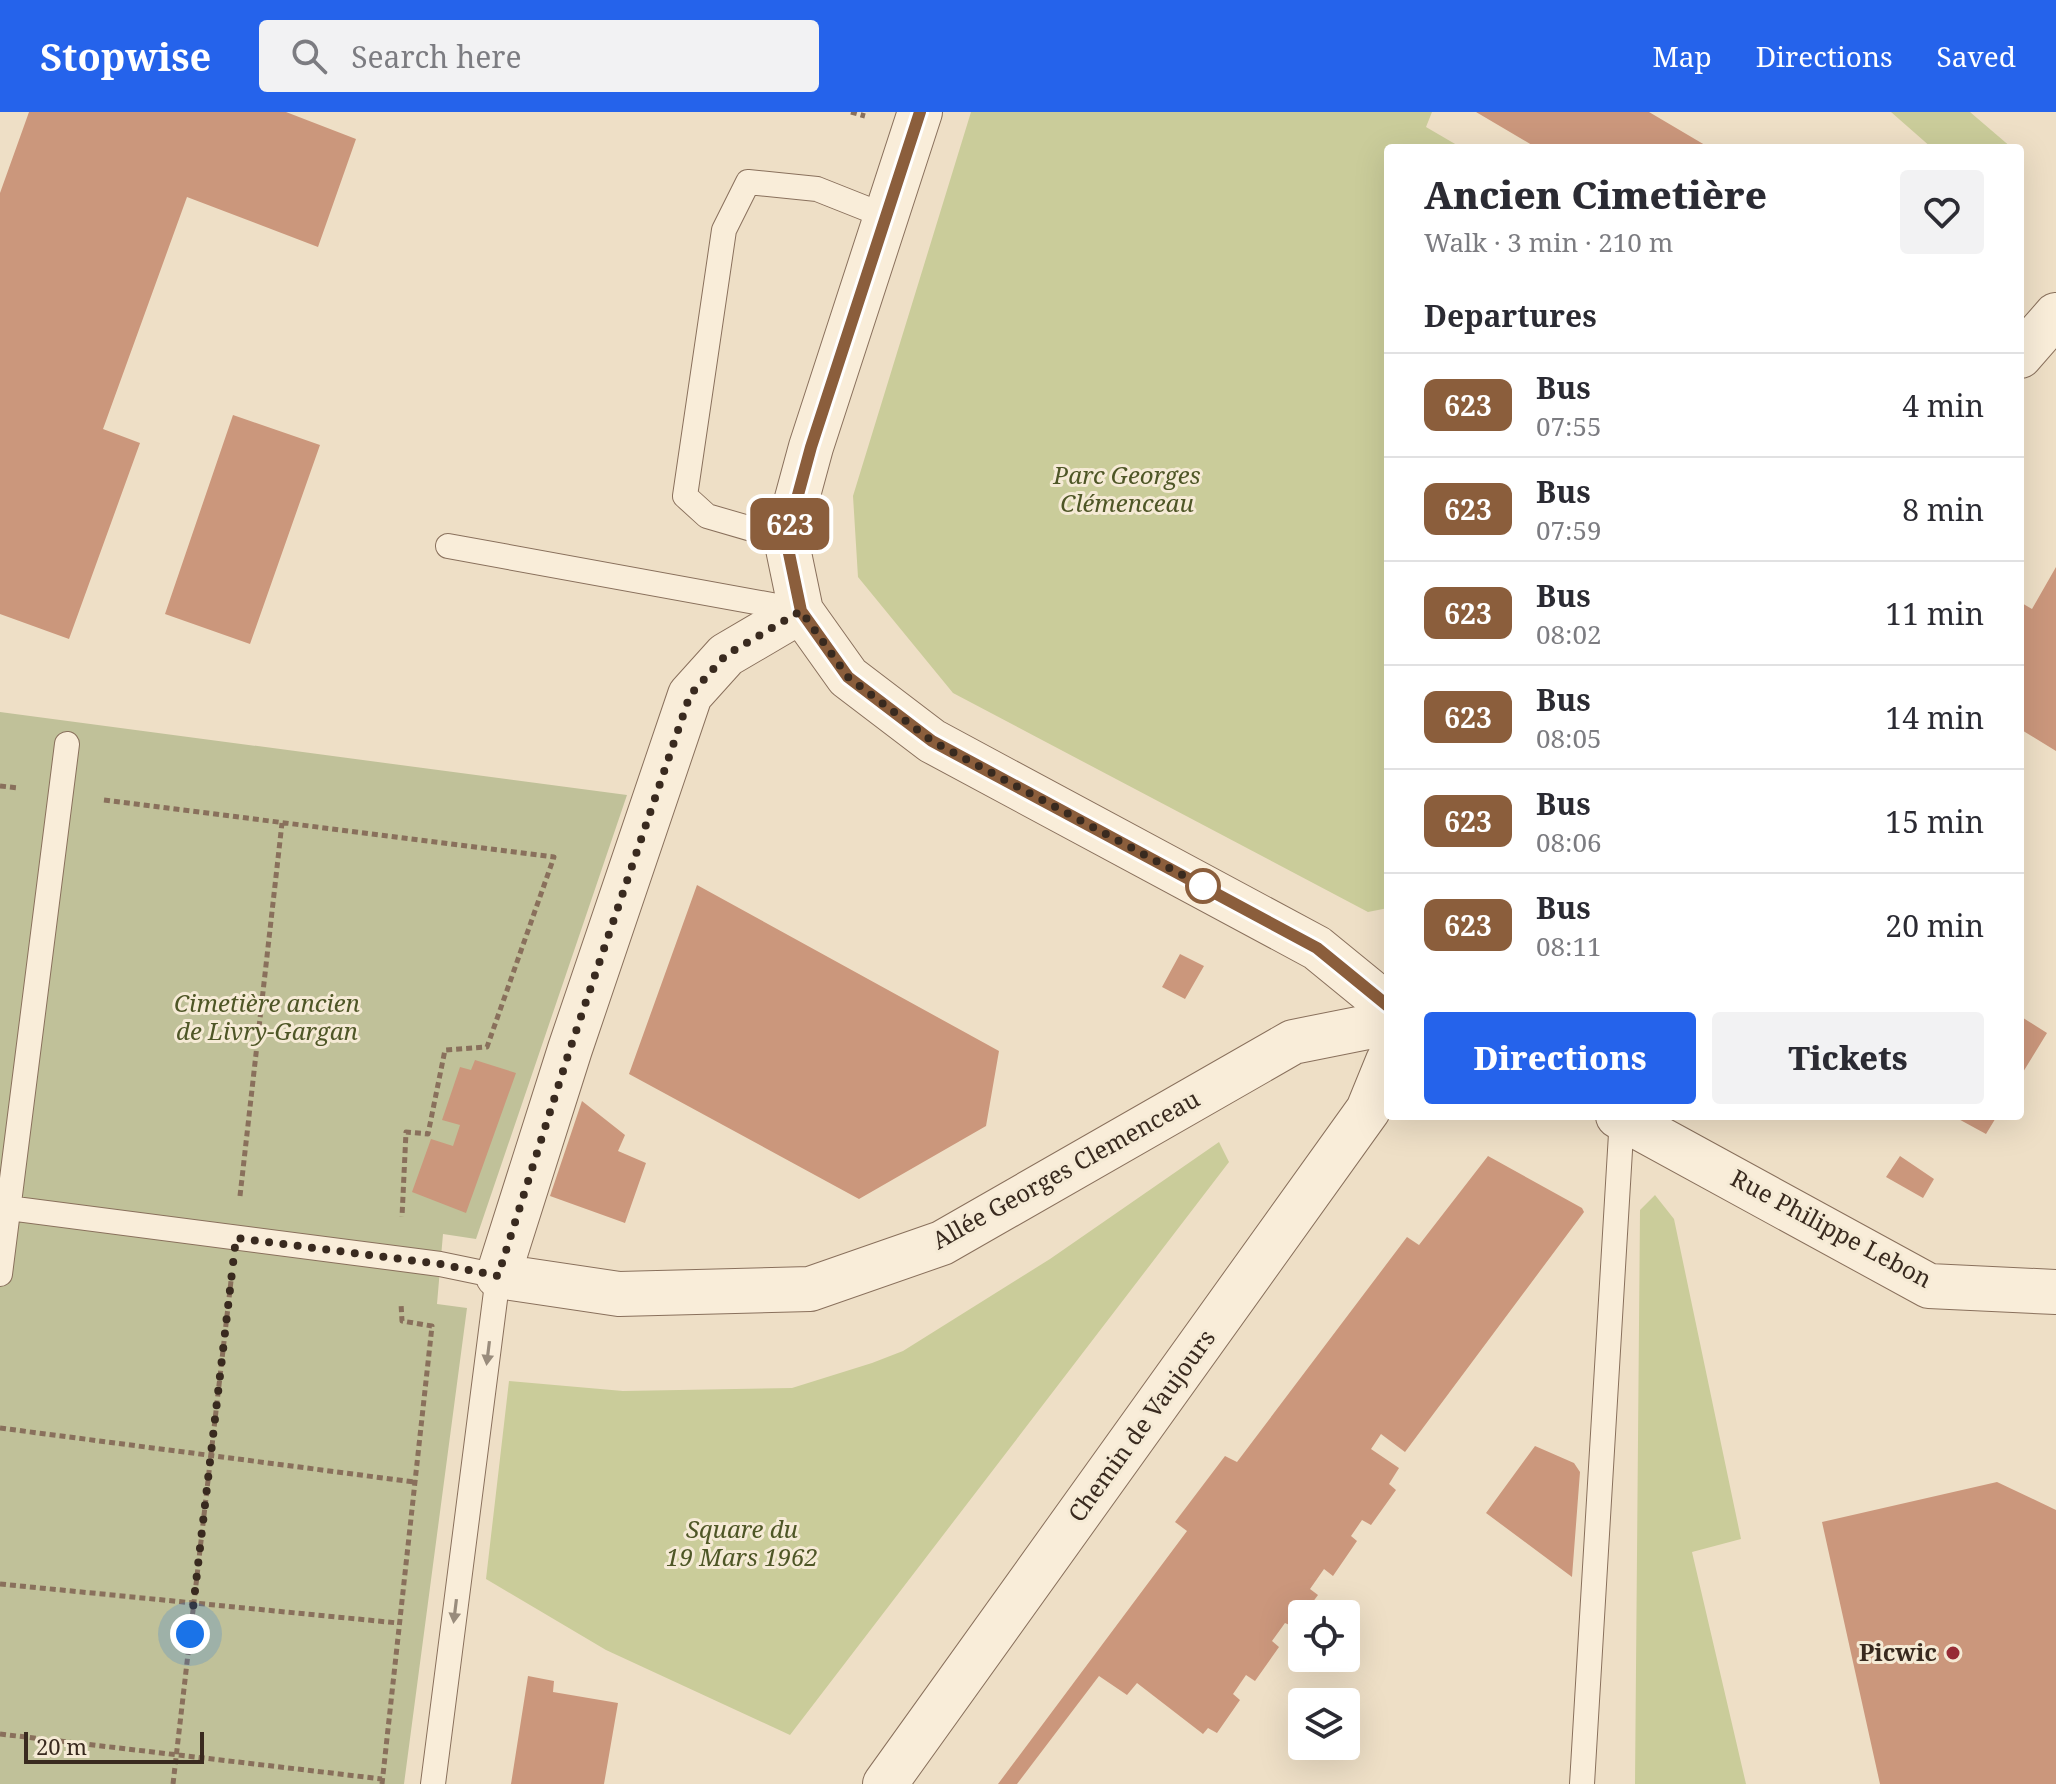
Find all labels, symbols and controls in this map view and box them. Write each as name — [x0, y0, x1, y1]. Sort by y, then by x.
search box — [259, 20, 819, 92]
text: Stopwise — [40, 30, 211, 82]
icon: search — [287, 34, 331, 78]
text: Search here — [351, 36, 521, 77]
text: Map — [1652, 37, 1712, 75]
text: Directions — [1756, 37, 1893, 75]
text: Saved — [1937, 37, 2016, 75]
text: Ancien Cimetière — [1424, 168, 1767, 220]
button: heart — [1900, 170, 1984, 254]
text: Walk · 3 min · 210 m — [1424, 224, 1673, 260]
text: Departures — [1424, 295, 1597, 336]
text: Bus — [1536, 367, 1591, 408]
text: 4 min — [1902, 385, 1984, 426]
text: 623 — [1444, 386, 1492, 424]
text: 07:55 — [1536, 408, 1602, 444]
park label: Parc Georges Clémenceau — [1052, 458, 1201, 519]
text: Bus — [1536, 471, 1591, 512]
text: 8 min — [1902, 489, 1984, 530]
text: 623 — [1444, 490, 1492, 528]
line badge: 623 — [744, 498, 836, 550]
text: 623 — [766, 505, 814, 543]
text: 07:59 — [1536, 512, 1602, 548]
text: Bus — [1536, 575, 1591, 616]
text: 11 min — [1885, 593, 1984, 634]
text: 623 — [1444, 594, 1492, 632]
text: 08:02 — [1536, 616, 1602, 652]
text: Bus — [1536, 679, 1591, 720]
text: 14 min — [1885, 697, 1984, 738]
text: 623 — [1444, 698, 1492, 736]
text: 08:05 — [1536, 720, 1602, 756]
text: Bus — [1536, 783, 1591, 824]
text: 15 min — [1885, 801, 1984, 842]
text: 623 — [1444, 802, 1492, 840]
text: 08:06 — [1536, 824, 1602, 860]
unlabelled marker — [1186, 869, 1220, 903]
text: Bus — [1536, 887, 1591, 928]
text: 20 min — [1885, 905, 1984, 946]
text: 623 — [1444, 906, 1492, 944]
text: 08:11 — [1536, 928, 1602, 964]
park label: Cimetière ancien de Livry-Gargan — [174, 986, 360, 1047]
button: Directions — [1424, 1012, 1696, 1104]
button: Tickets — [1712, 1012, 1984, 1104]
street label: Allée Georges Clemenceau — [926, 1081, 1205, 1256]
street label: Rue Philippe Lebon — [1726, 1161, 1938, 1295]
street label: Chemin de Vaujours — [1060, 1322, 1222, 1528]
one-way arrow — [482, 1341, 495, 1366]
park label: Square du 19 Mars 1962 — [666, 1512, 818, 1573]
one-way arrow — [449, 1599, 462, 1624]
map controls — [1288, 1600, 1360, 1760]
button: locate — [1288, 1600, 1360, 1672]
your location — [170, 1614, 210, 1654]
place label: Picwic — [1859, 1635, 1937, 1668]
marker: Picwic — [1944, 1644, 1962, 1662]
button: layers — [1288, 1688, 1360, 1760]
scale bar — [24, 1728, 204, 1764]
text: 20 m — [36, 1731, 87, 1761]

